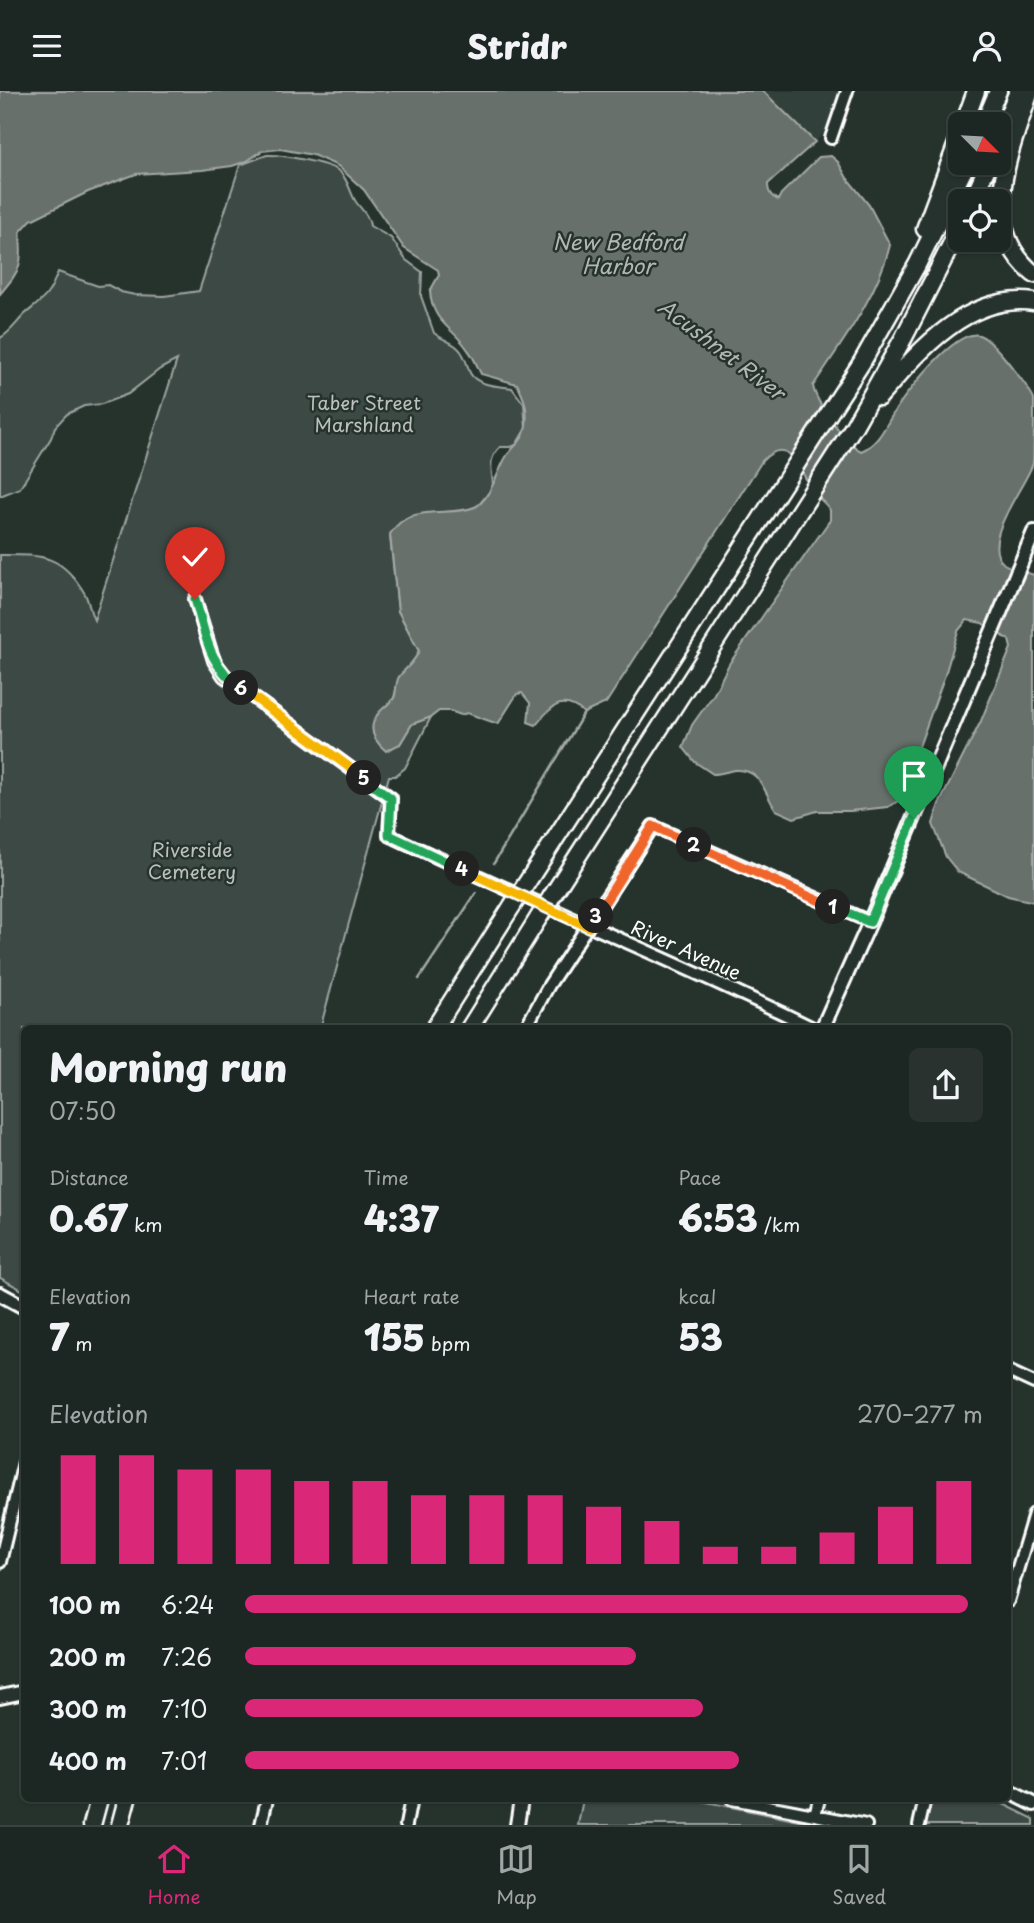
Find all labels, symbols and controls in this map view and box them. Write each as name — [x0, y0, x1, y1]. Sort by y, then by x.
text: Stridr — [467, 22, 567, 70]
icon: menu — [28, 27, 66, 65]
icon: person — [968, 27, 1006, 65]
north arrow — [948, 112, 1012, 175]
map controls — [948, 112, 1011, 252]
button: locate — [948, 189, 1011, 252]
water label: New Bedford Harbor — [552, 225, 686, 281]
water label: Acushnet River — [652, 290, 794, 408]
park label: Taber Street Marshland — [307, 388, 421, 438]
pin — [165, 527, 225, 599]
icon: check — [176, 538, 214, 576]
pin: 6 — [224, 671, 258, 705]
text: 6 — [234, 673, 247, 701]
pin — [884, 746, 944, 818]
icon: arrive — [895, 757, 933, 795]
pin: 5 — [346, 761, 382, 795]
text: 5 — [357, 763, 370, 791]
pin: 2 — [676, 827, 712, 863]
text: 2 — [687, 830, 700, 858]
park label: Riverside Cemetery — [148, 835, 236, 885]
pin: 4 — [444, 851, 480, 887]
text: 4 — [455, 854, 468, 882]
pin: 1 — [816, 889, 850, 925]
text: 1 — [828, 892, 837, 920]
pin: 3 — [578, 899, 614, 933]
text: 3 — [589, 901, 602, 929]
street label: River Avenue — [627, 912, 746, 986]
text: Morning run — [49, 1038, 287, 1095]
button: share — [909, 1048, 983, 1122]
text: 07:50 — [49, 1093, 116, 1128]
text: Distance — [49, 1163, 129, 1191]
text: Time — [364, 1163, 409, 1191]
text: Pace — [678, 1163, 721, 1191]
text: 0.67 — [49, 1191, 128, 1244]
text: 4:37 — [364, 1191, 439, 1244]
text: 6:53 — [678, 1191, 758, 1244]
text: km — [128, 1210, 163, 1238]
text: /km — [758, 1210, 800, 1238]
text: Elevation — [49, 1282, 131, 1310]
text: Heart rate — [364, 1282, 460, 1310]
text: kcal — [678, 1282, 716, 1310]
text: 7 — [49, 1310, 69, 1363]
text: 155 — [364, 1310, 425, 1363]
text: 53 — [678, 1310, 723, 1363]
text: m — [69, 1329, 93, 1357]
text: bpm — [425, 1329, 471, 1357]
text: Elevation — [49, 1396, 148, 1431]
text: 270–277 m — [857, 1396, 983, 1431]
text: 100 m — [49, 1587, 121, 1622]
text: 6:24 — [161, 1587, 215, 1622]
text: 200 m — [49, 1639, 126, 1674]
text: 7:26 — [161, 1639, 212, 1674]
text: 300 m — [49, 1691, 127, 1726]
text: 7:10 — [161, 1691, 207, 1726]
text: 400 m — [49, 1743, 127, 1778]
text: 7:01 — [161, 1743, 207, 1778]
tab: Home — [148, 1840, 201, 1910]
tab: Map — [496, 1840, 537, 1910]
tab: Saved — [832, 1840, 886, 1910]

